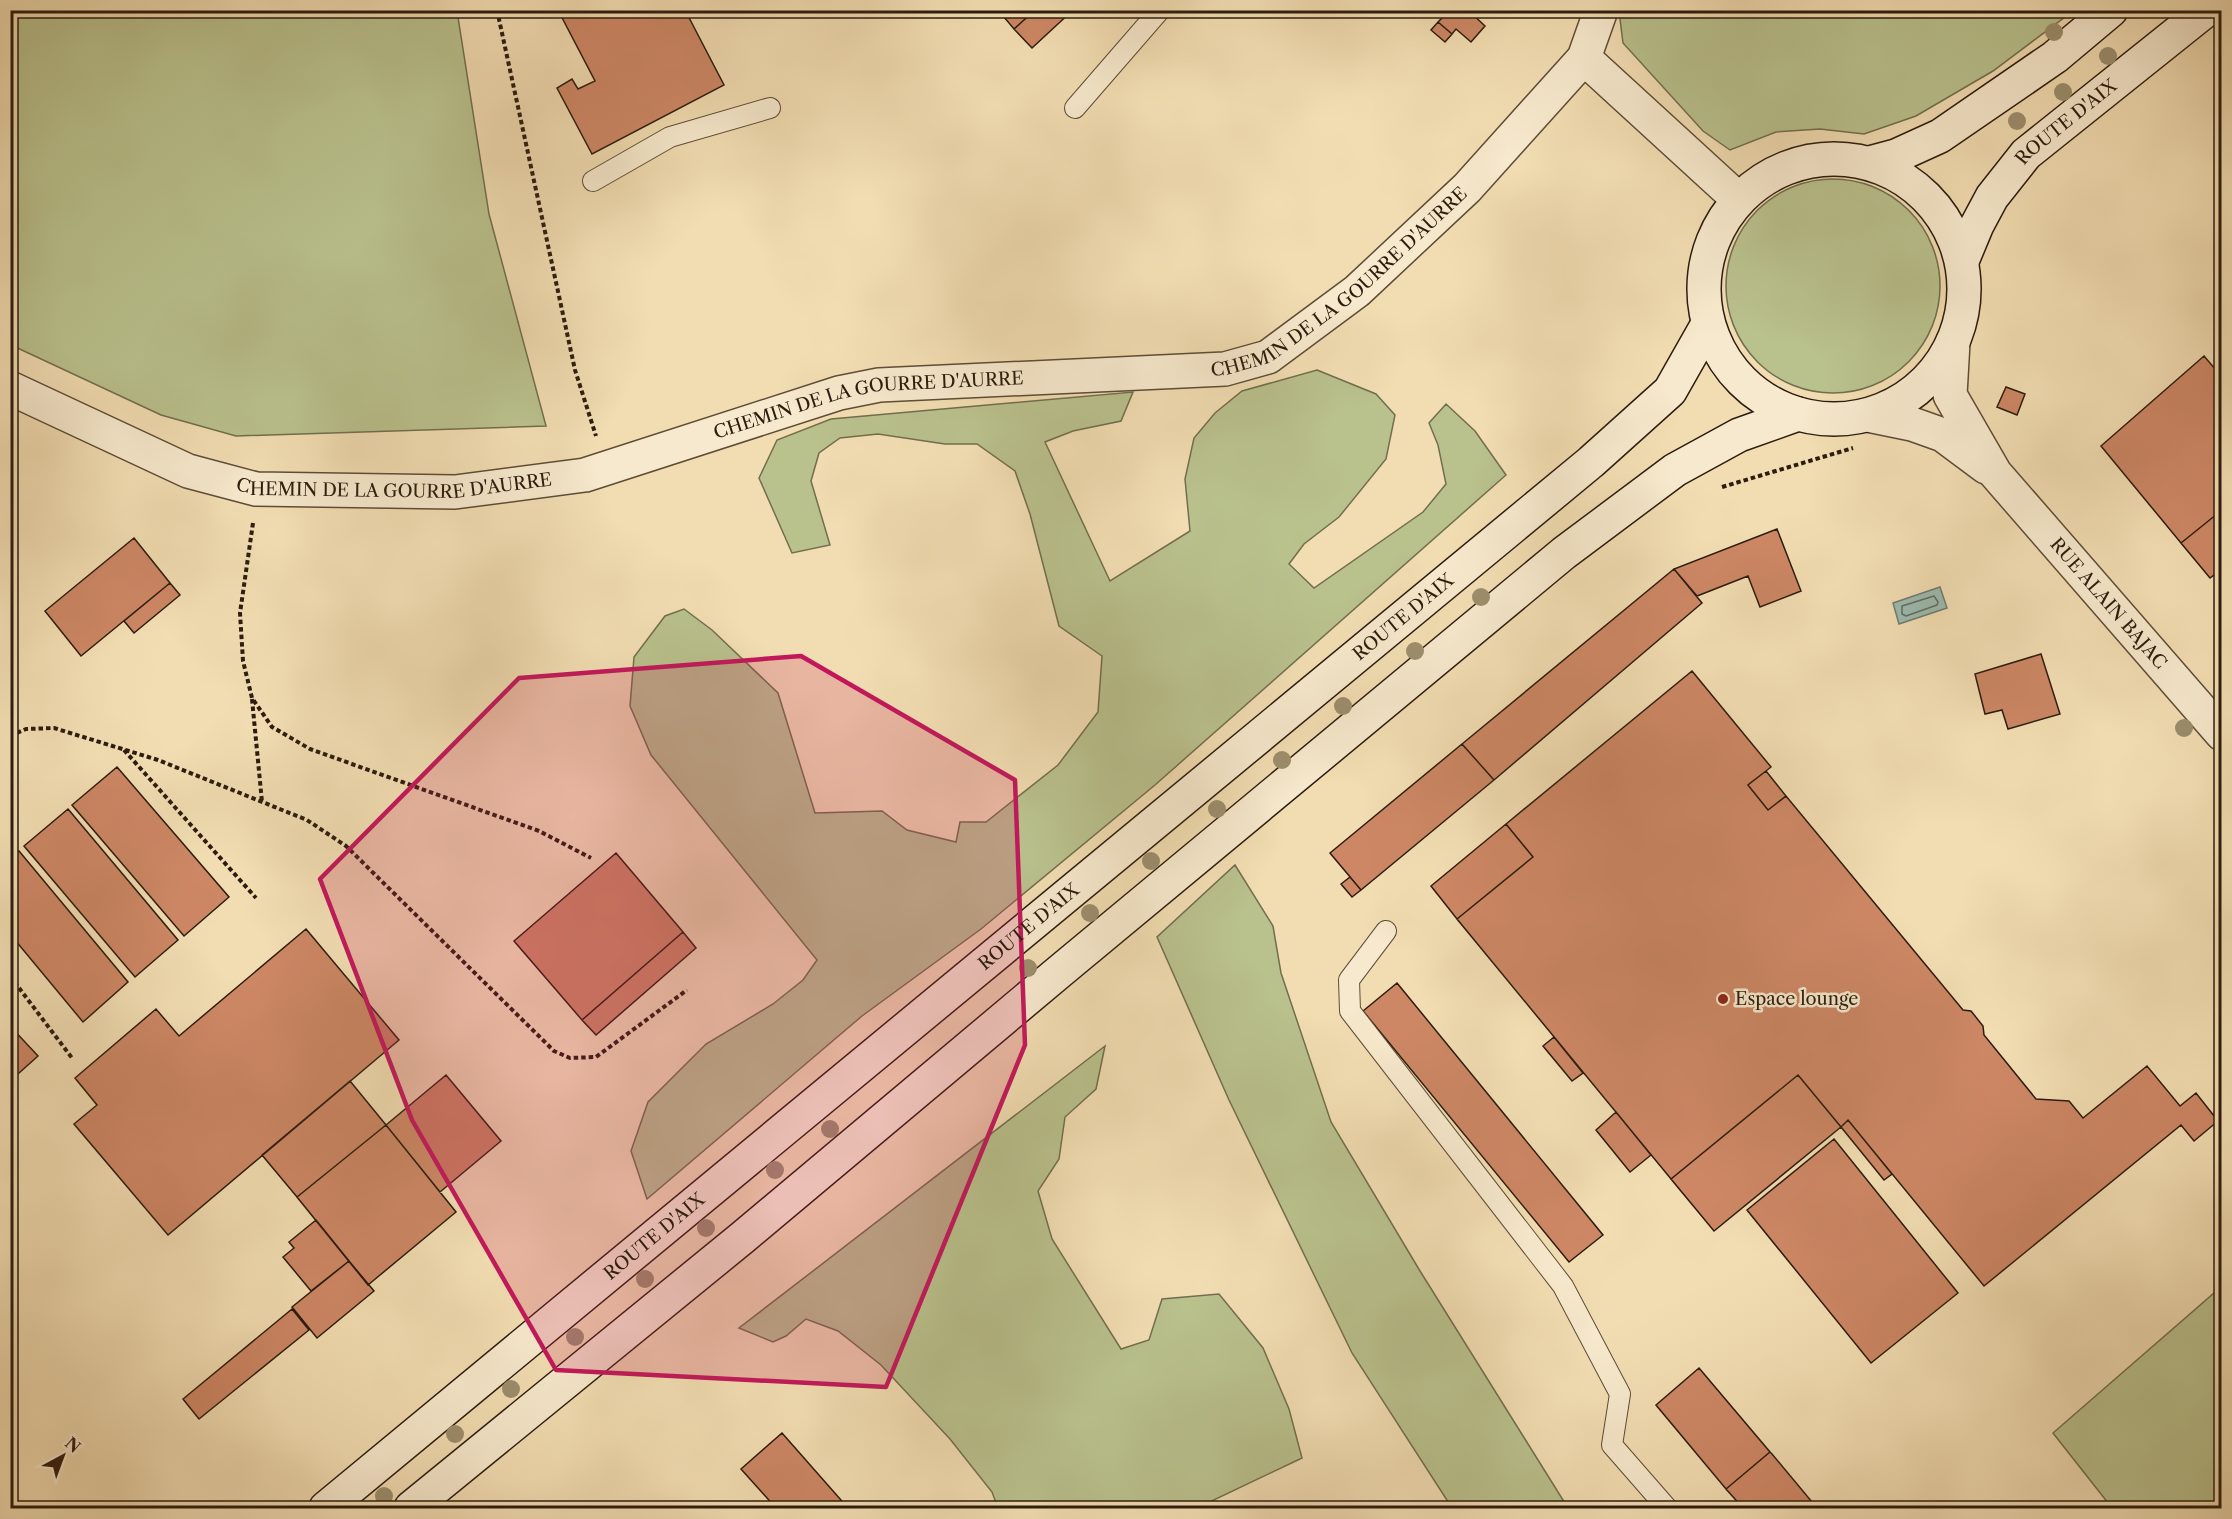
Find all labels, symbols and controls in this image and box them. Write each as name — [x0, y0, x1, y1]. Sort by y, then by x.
street label: ROUTE D'AIX — [2011, 74, 2122, 169]
street label: CHEMIN DE LA GOURRE D'AURRE — [1210, 183, 1472, 381]
street label: CHEMIN DE LA GOURRE D'AURRE — [711, 367, 1024, 444]
street label: CHEMIN DE LA GOURRE D'AURRE — [234, 468, 553, 503]
street label: RUE ALAIN BAJAC — [2045, 533, 2171, 674]
street label: ROUTE D'AIX — [1349, 569, 1459, 665]
street label: ROUTE D'AIX — [974, 878, 1084, 975]
place label: Espace lounge — [1735, 988, 1858, 1010]
marker: Espace lounge — [1716, 992, 1730, 1006]
street label: ROUTE D'AIX — [599, 1188, 710, 1285]
north arrow — [33, 1426, 93, 1486]
text: N — [61, 1433, 85, 1457]

